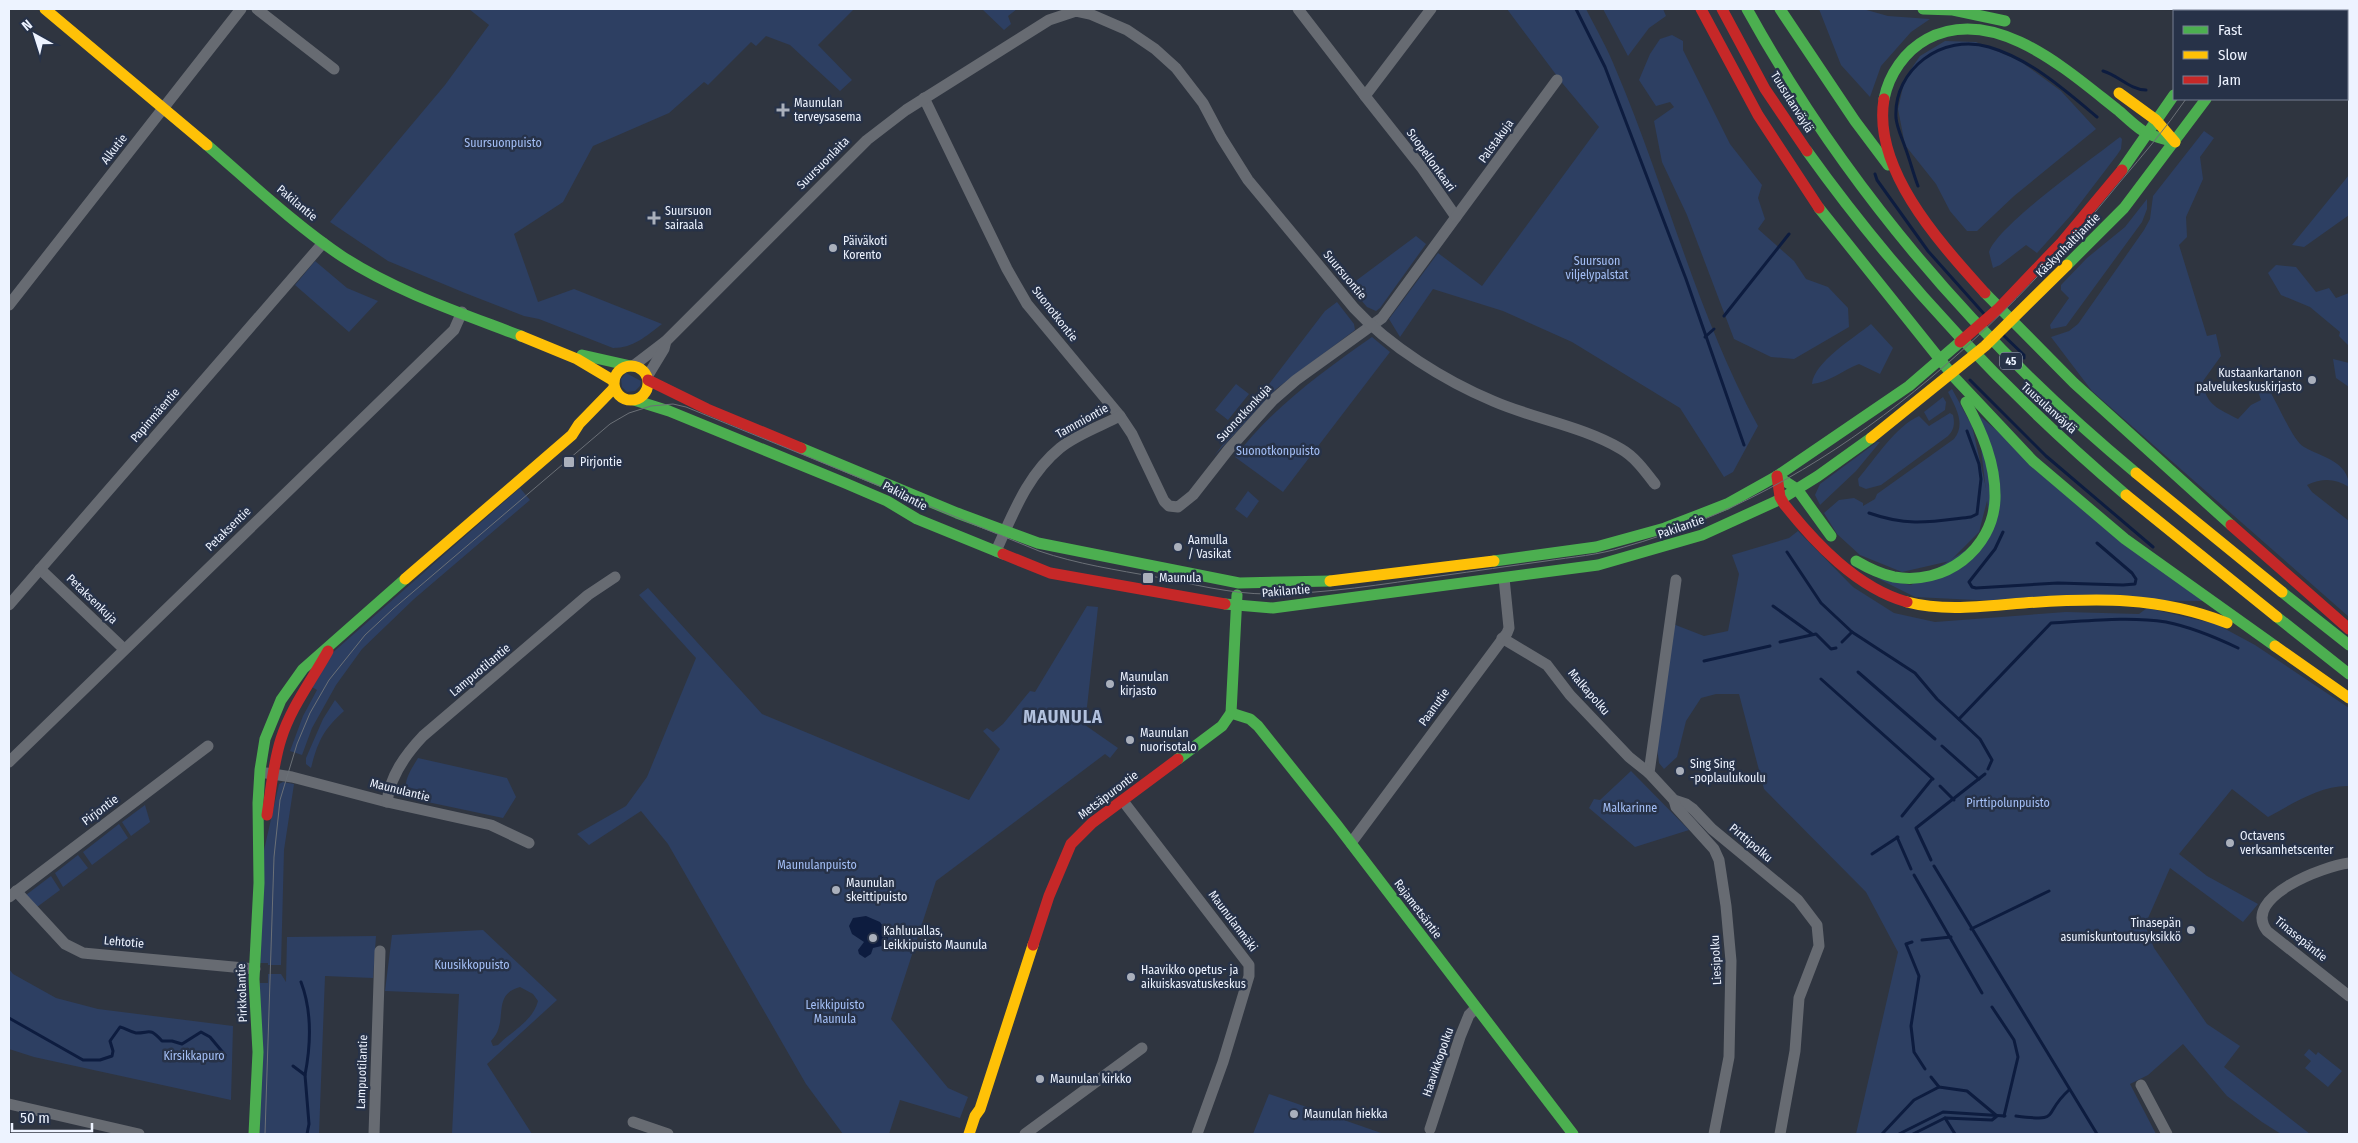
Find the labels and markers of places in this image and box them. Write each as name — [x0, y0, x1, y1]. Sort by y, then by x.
place label: Maunulan terveysasema — [794, 96, 861, 124]
marker: Maunulan terveysasema — [776, 103, 790, 117]
place label: Suursuon sairaala — [665, 204, 712, 232]
marker: Suursuon sairaala — [647, 211, 661, 225]
place label: Päiväkoti Korento — [843, 234, 887, 262]
marker: Päiväkoti Korento — [827, 242, 839, 254]
place label: Kustaankartanon palvelukeskuskirjasto — [2196, 366, 2302, 394]
marker: Kustaankartanon palvelukeskuskirjasto — [2306, 374, 2318, 386]
marker: Pirjontie — [562, 455, 576, 469]
place label: Pirjontie — [580, 455, 622, 469]
place label: Aamulla / Vasikat — [1188, 533, 1231, 561]
marker: Aamulla / Vasikat — [1172, 541, 1184, 553]
marker: Maunula — [1141, 571, 1155, 585]
place label: Maunula — [1159, 571, 1201, 585]
place label: Maunulan kirjasto — [1120, 670, 1169, 698]
marker: Maunulan kirjasto — [1104, 678, 1116, 690]
place label: Maunulan nuorisotalo — [1140, 726, 1197, 754]
marker: Maunulan nuorisotalo — [1124, 734, 1136, 746]
place label: Sing Sing -poplaulukoulu — [1690, 757, 1766, 785]
marker: Sing Sing -poplaulukoulu — [1674, 765, 1686, 777]
place label: Octavens verksamhetscenter — [2240, 829, 2334, 857]
marker: Octavens verksamhetscenter — [2224, 837, 2236, 849]
place label: Maunulan skeittipuisto — [846, 876, 907, 904]
marker: Maunulan skeittipuisto — [830, 884, 842, 896]
place label: Tinasepän asumiskuntoutusyksikkö — [2060, 916, 2181, 944]
place label: Kahluuallas, Leikkipuisto Maunula — [883, 924, 987, 952]
marker: Tinasepän asumiskuntoutusyksikkö — [2185, 924, 2197, 936]
marker: Kahluuallas, Leikkipuisto Maunula — [867, 932, 879, 944]
place label: Haavikko opetus- ja aikuiskasvatuskeskus — [1141, 963, 1246, 991]
marker: Haavikko opetus- ja aikuiskasvatuskeskus — [1125, 971, 1137, 983]
place label: Maunulan kirkko — [1050, 1072, 1132, 1086]
marker: Maunulan kirkko — [1034, 1073, 1046, 1085]
place label: Maunulan hiekka — [1304, 1107, 1388, 1121]
marker: Maunulan hiekka — [1288, 1108, 1300, 1120]

